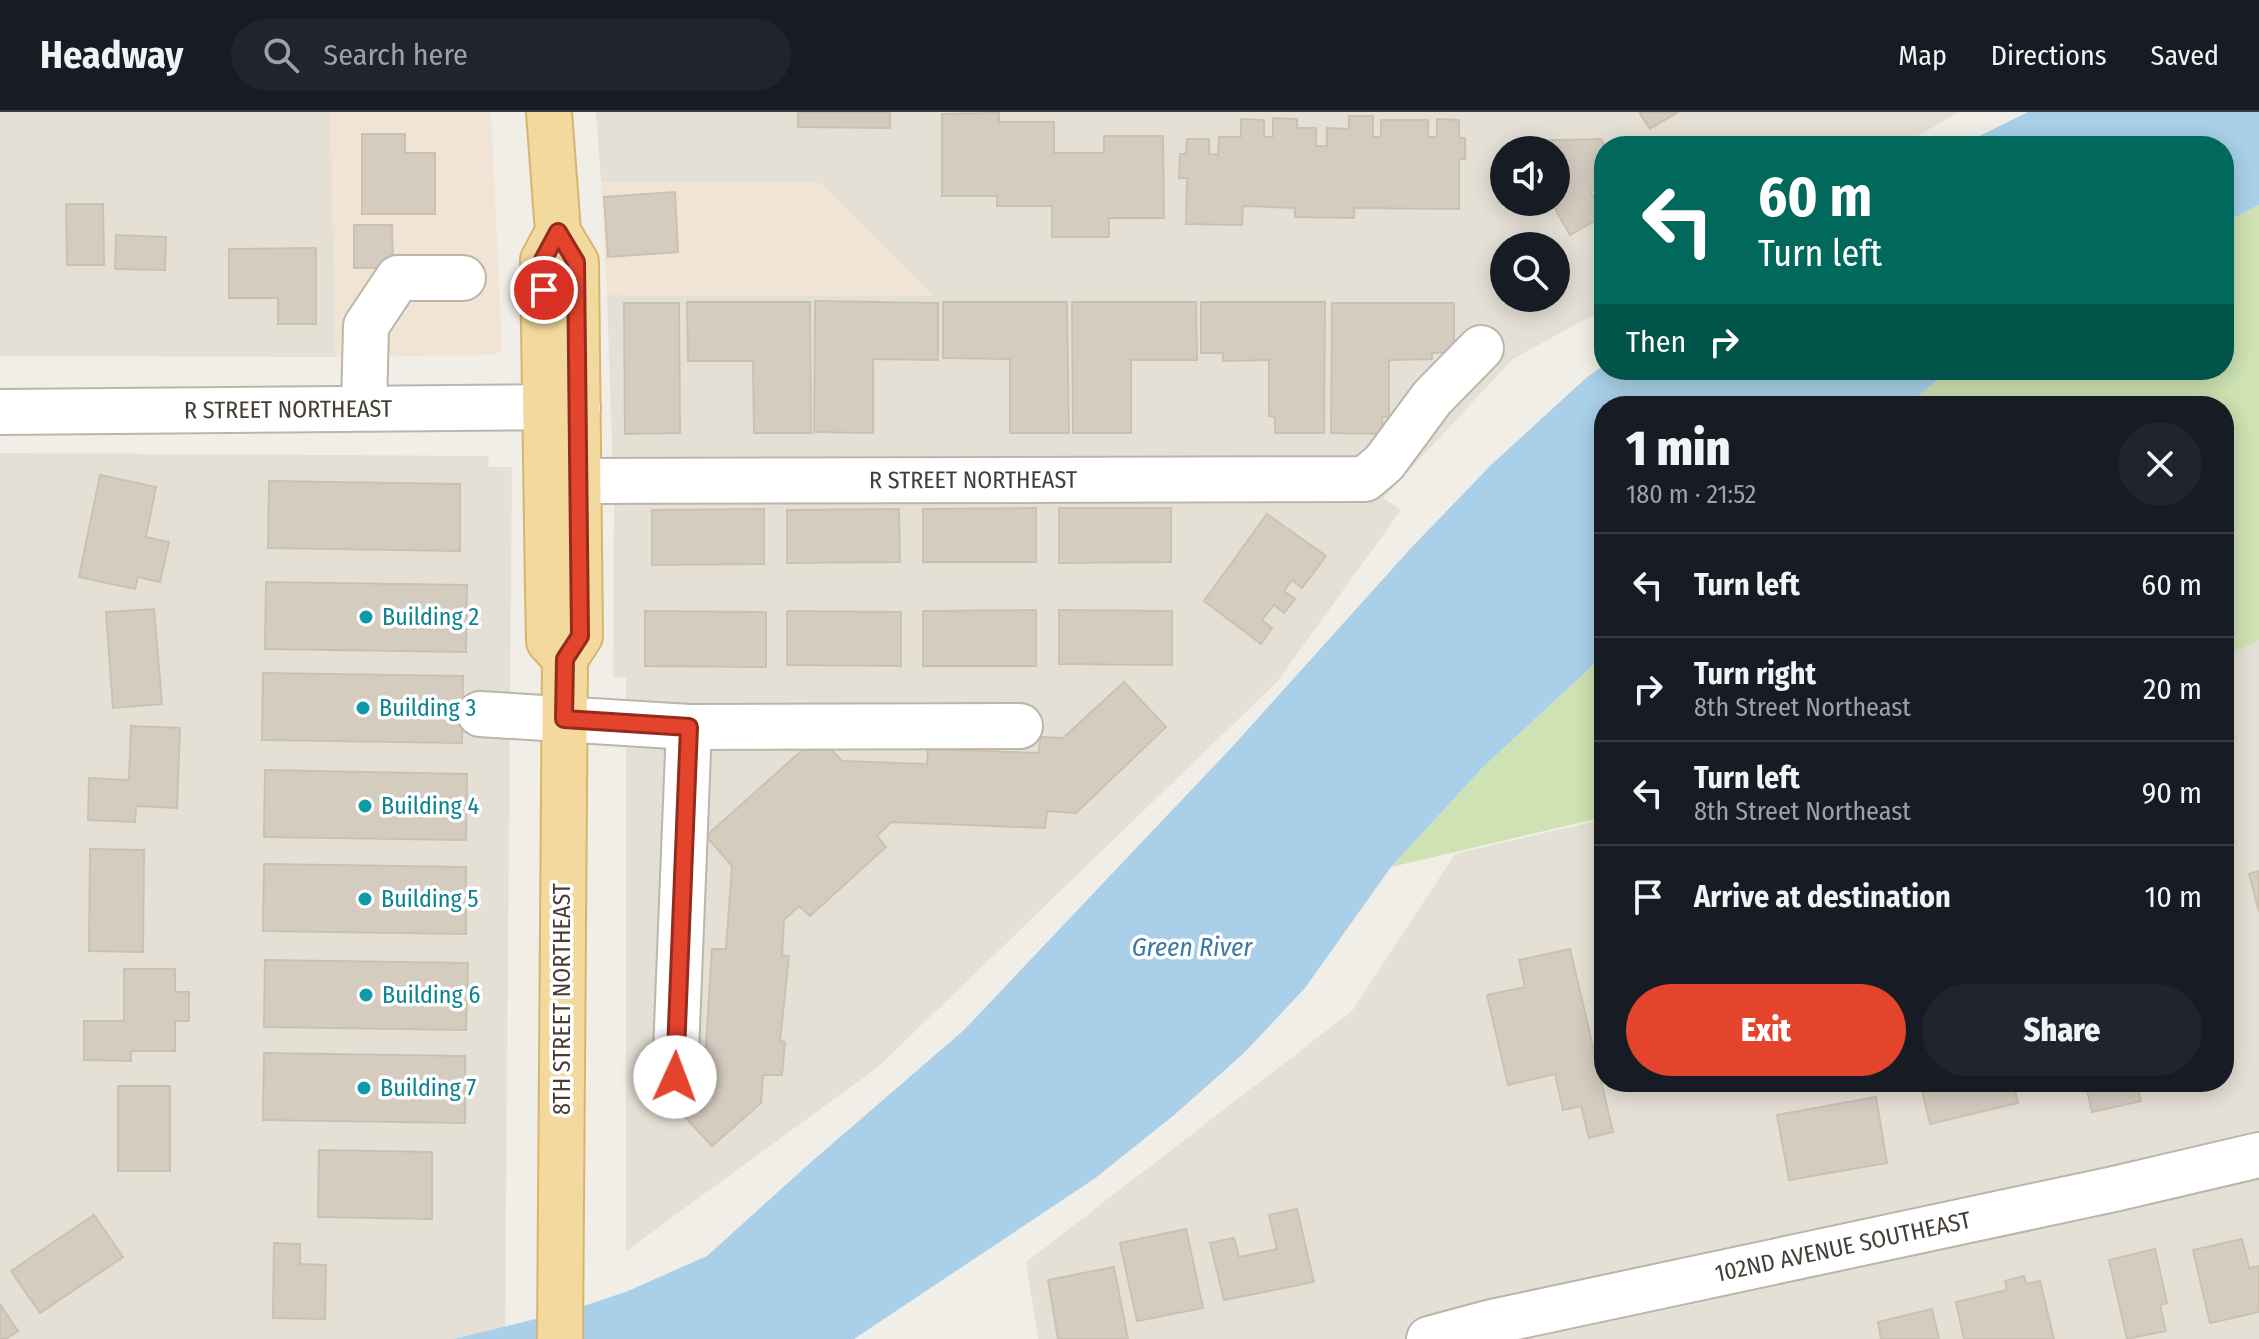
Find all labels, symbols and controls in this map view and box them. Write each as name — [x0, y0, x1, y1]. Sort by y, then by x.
search box — [231, 19, 791, 91]
text: Headway — [40, 32, 183, 78]
icon: search — [259, 33, 303, 77]
text: Search here — [323, 37, 468, 73]
text: Map — [1898, 39, 1947, 72]
text: Directions — [1991, 39, 2107, 72]
text: Saved — [2151, 39, 2219, 72]
map controls — [1490, 136, 1570, 312]
button: sound — [1490, 136, 1570, 216]
text: 60 m — [1758, 164, 1872, 231]
icon: left — [1626, 168, 1730, 272]
button: search — [1490, 232, 1570, 312]
text: Turn left — [1758, 232, 1882, 276]
pin — [510, 256, 578, 324]
icon: arrive — [522, 268, 566, 312]
icon: right — [1702, 320, 1746, 364]
text: Then — [1626, 324, 1686, 360]
street label: R STREET NORTHEAST — [184, 395, 392, 424]
text: 1 min — [1626, 420, 1730, 478]
button: close — [2118, 422, 2202, 506]
street label: R STREET NORTHEAST — [869, 466, 1077, 494]
text: 180 m · 21:52 — [1626, 479, 1756, 510]
icon: left — [1626, 563, 1670, 607]
text: Turn left — [1694, 567, 1800, 603]
text: 60 m — [2141, 567, 2202, 603]
place label: Building 2 — [382, 603, 479, 631]
marker: Building 2 — [357, 608, 375, 626]
text: Turn right — [1694, 656, 1816, 692]
icon: right — [1626, 667, 1670, 711]
text: 20 m — [2143, 671, 2202, 707]
text: 8th Street Northeast — [1694, 692, 1911, 723]
place label: Building 3 — [379, 694, 476, 722]
marker: Building 3 — [354, 699, 372, 717]
text: Turn left — [1694, 760, 1800, 796]
icon: left — [1626, 771, 1670, 815]
text: 90 m — [2142, 775, 2202, 811]
place label: Building 4 — [381, 792, 479, 820]
text: 8th Street Northeast — [1694, 796, 1911, 827]
marker: Building 4 — [356, 797, 374, 815]
icon: arrive — [1626, 875, 1670, 919]
text: Arrive at destination — [1694, 879, 1951, 915]
text: 10 m — [2145, 879, 2202, 915]
street label: 8TH STREET NORTHEAST — [548, 883, 576, 1115]
place label: Building 5 — [381, 885, 478, 913]
marker: Building 5 — [356, 890, 374, 908]
water label: Green River — [1132, 932, 1253, 963]
place label: Building 6 — [382, 981, 480, 1009]
button: Exit — [1626, 984, 1906, 1076]
button: Share — [1922, 984, 2202, 1076]
marker: Building 6 — [357, 986, 375, 1004]
position arrow — [633, 1035, 717, 1119]
place label: Building 7 — [380, 1074, 476, 1102]
marker: Building 7 — [355, 1079, 373, 1097]
street label: 102ND AVENUE SOUTHEAST — [1712, 1206, 1973, 1288]

